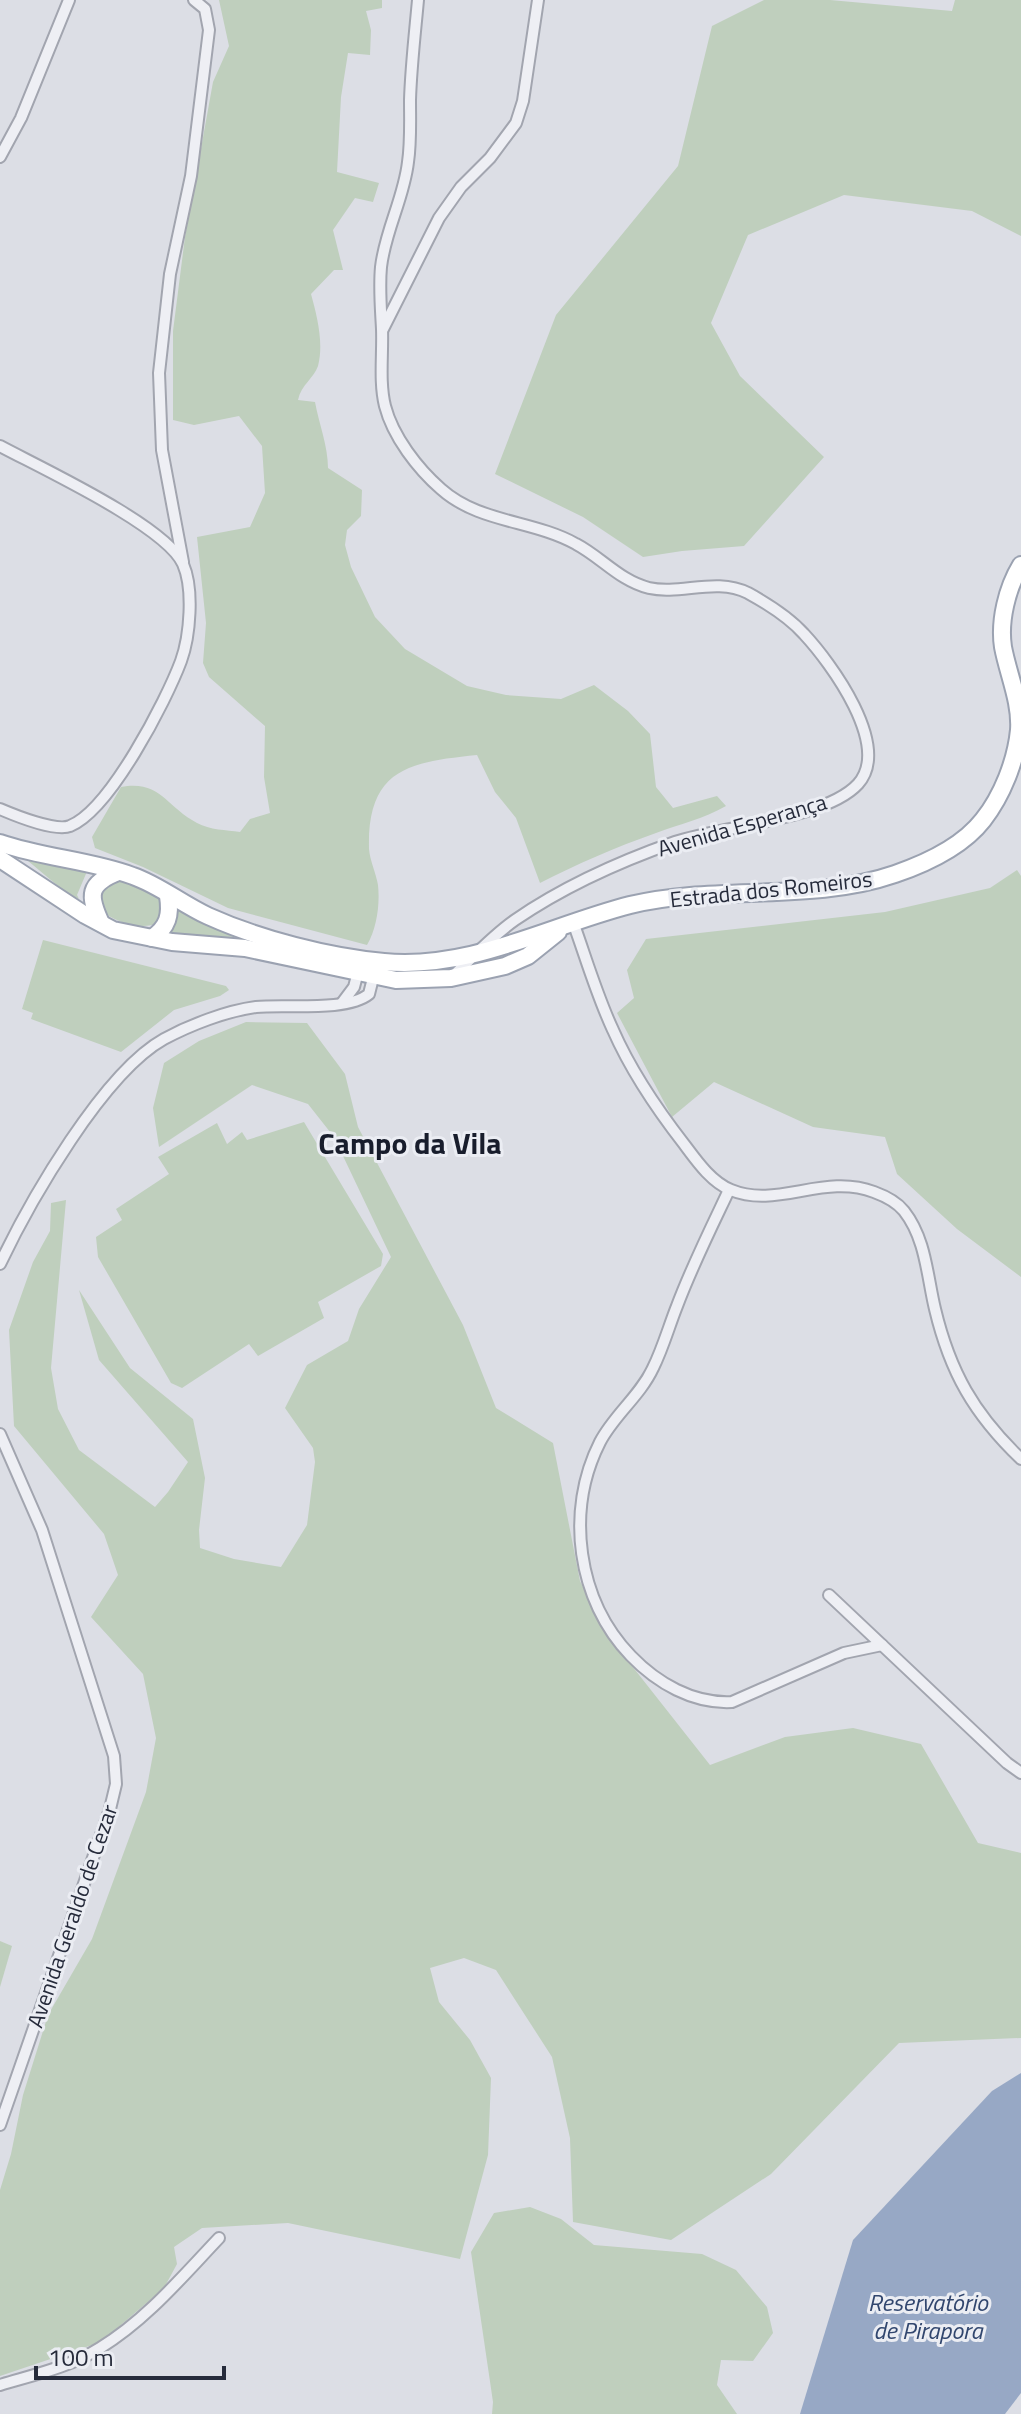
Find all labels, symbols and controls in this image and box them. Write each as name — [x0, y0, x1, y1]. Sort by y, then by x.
street label: Avenida Esperança — [653, 785, 831, 865]
street label: Estrada dos Romeiros — [668, 861, 874, 917]
district label: Campo da Vila — [318, 1120, 502, 1166]
street label: Avenida Geraldo de Cezar — [18, 1800, 126, 2032]
water label: Reservatório de Pirapora — [868, 2284, 989, 2348]
scale bar — [36, 2330, 224, 2380]
text: 100 m — [48, 2339, 114, 2375]

